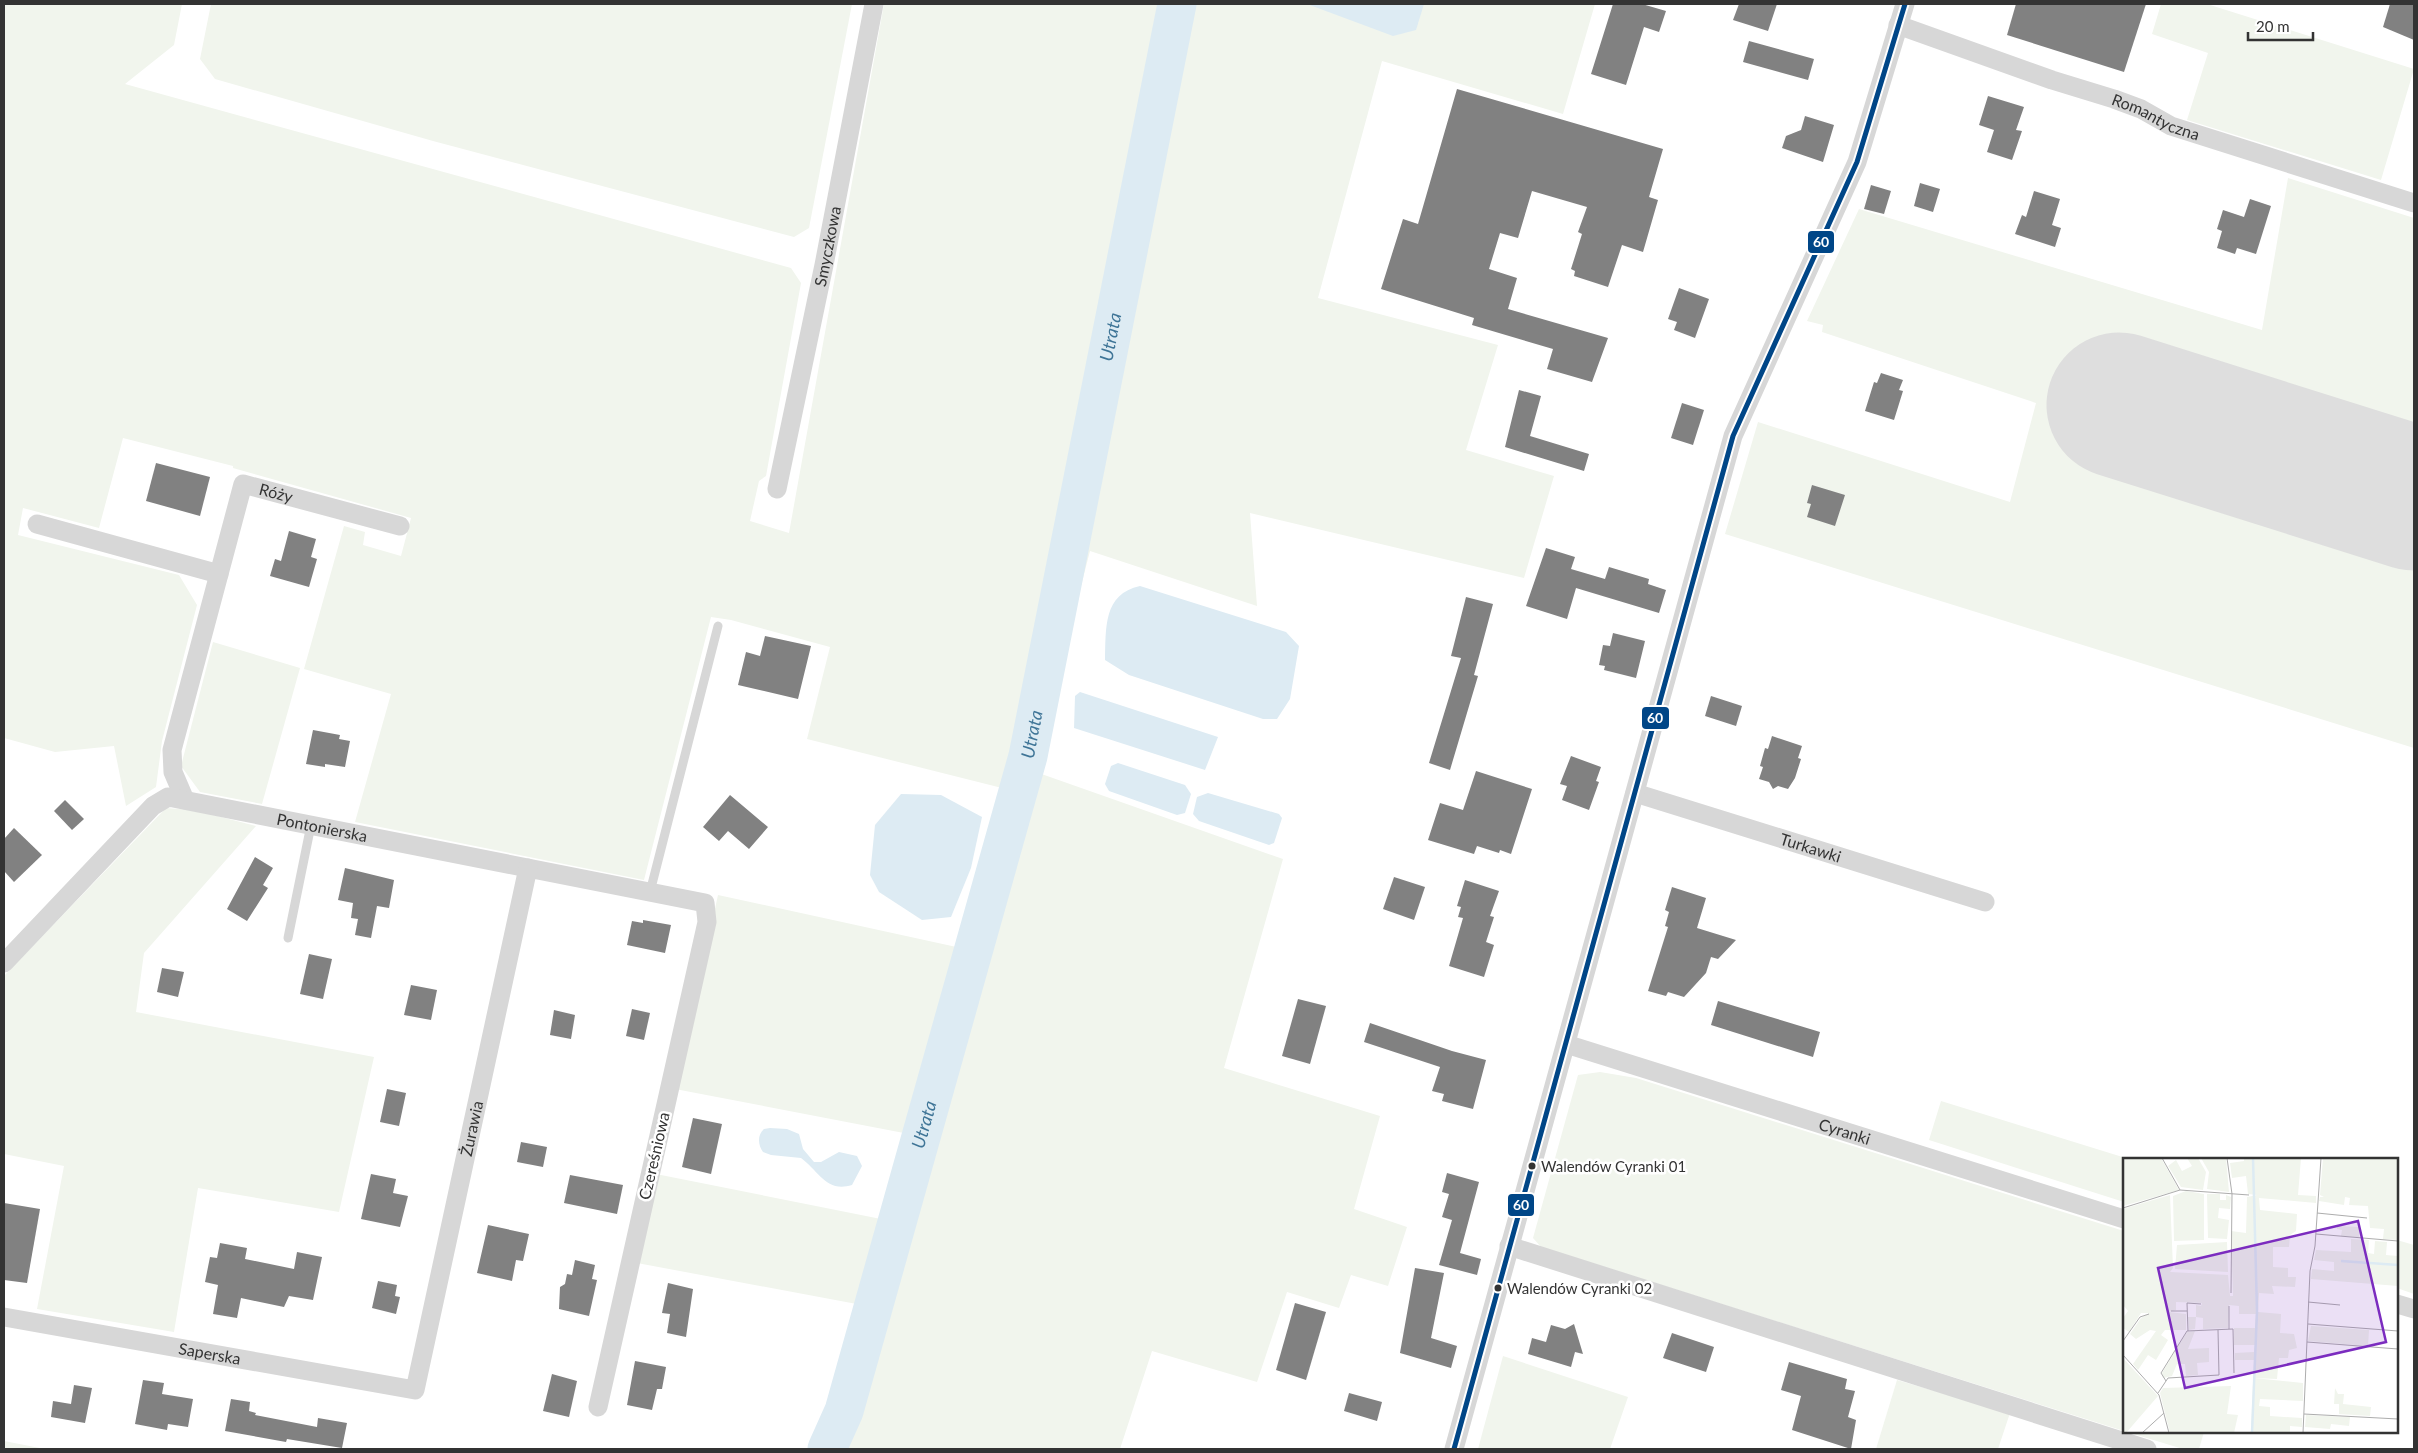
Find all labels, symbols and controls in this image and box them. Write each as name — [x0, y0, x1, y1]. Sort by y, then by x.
scale bar — [2248, 10, 2313, 42]
text: 20 m — [2256, 17, 2290, 35]
street label: Romantyczna — [2110, 89, 2202, 143]
street label: Smyczkowa — [810, 204, 844, 288]
line badge: 60 — [1807, 230, 1835, 254]
text: 60 — [1813, 233, 1829, 250]
water label: Utrata — [1094, 311, 1126, 363]
street label: Róży — [257, 479, 296, 506]
line badge: 60 — [1641, 706, 1670, 730]
water label: Utrata — [1016, 708, 1047, 760]
text: 60 — [1647, 709, 1663, 726]
street label: Pontonierska — [275, 809, 369, 845]
street label: Turkawki — [1778, 829, 1844, 866]
water label: Utrata — [906, 1098, 941, 1151]
street label: Żurawia — [456, 1099, 486, 1158]
street label: Czereśniowa — [634, 1110, 673, 1201]
street label: Cyranki — [1817, 1114, 1873, 1148]
place label: Walendów Cyranki 01 — [1541, 1157, 1686, 1175]
inset map — [2123, 1158, 2398, 1433]
marker: Walendów Cyranki 01 — [1527, 1161, 1537, 1171]
line badge: 60 — [1507, 1193, 1535, 1217]
text: 60 — [1513, 1196, 1529, 1213]
place label: Walendów Cyranki 02 — [1507, 1279, 1652, 1297]
marker: Walendów Cyranki 02 — [1493, 1283, 1503, 1293]
street label: Saperska — [177, 1338, 242, 1368]

